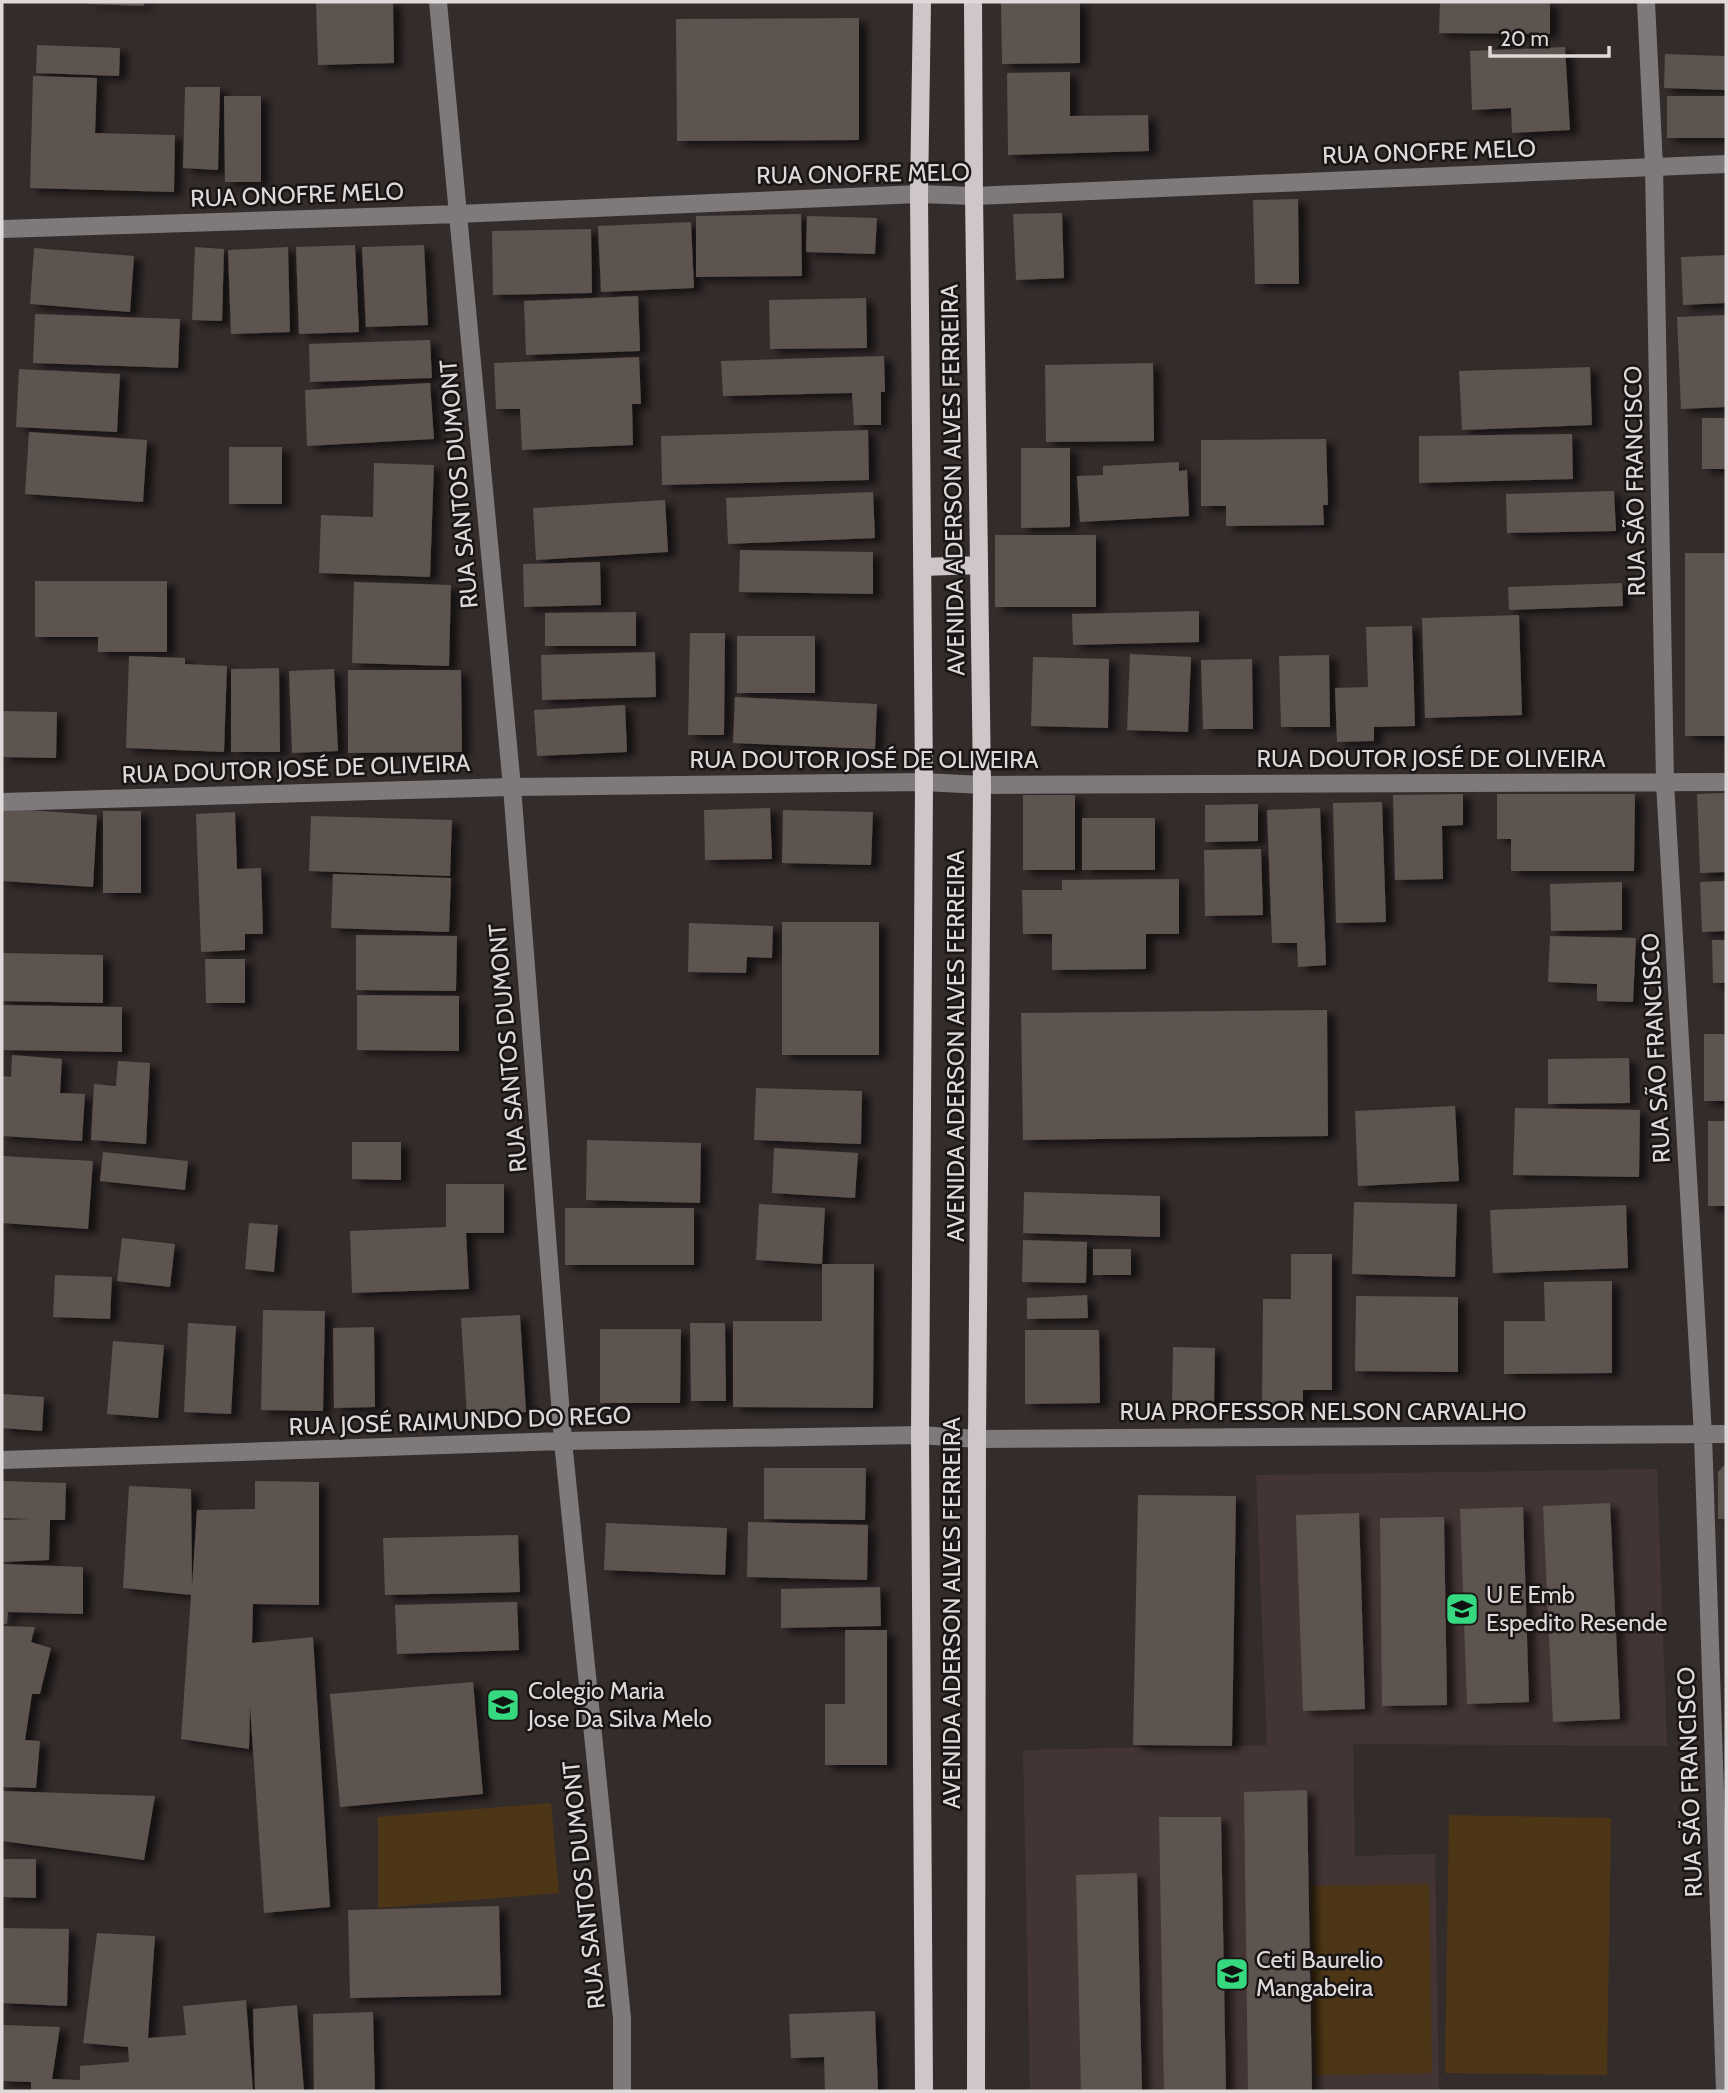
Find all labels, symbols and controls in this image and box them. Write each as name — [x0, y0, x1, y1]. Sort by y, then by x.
scale bar — [1490, 14, 1609, 58]
text: 20 m — [1500, 26, 1549, 51]
street label: RUA ONOFRE MELO — [1322, 133, 1536, 170]
street label: RUA ONOFRE MELO — [756, 157, 970, 190]
street label: RUA ONOFRE MELO — [190, 176, 404, 213]
street label: AVENIDA ADERSON ALVES FERREIRA — [935, 284, 970, 676]
street label: RUA SANTOS DUMONT — [433, 358, 484, 610]
street label: RUA SÃO FRANCISCO — [1618, 365, 1651, 597]
street label: RUA DOUTOR JOSÉ DE OLIVEIRA — [1257, 744, 1606, 773]
street label: RUA DOUTOR JOSÉ DE OLIVEIRA — [690, 745, 1039, 774]
street label: RUA DOUTOR JOSÉ DE OLIVEIRA — [121, 748, 471, 789]
street label: AVENIDA ADERSON ALVES FERREIRA — [941, 850, 970, 1242]
street label: RUA SANTOS DUMONT — [482, 922, 533, 1174]
street label: RUA SÃO FRANCISCO — [1635, 932, 1676, 1164]
street label: RUA PROFESSOR NELSON CARVALHO — [1119, 1397, 1527, 1426]
street label: RUA JOSÉ RAIMUNDO DO REGO — [288, 1400, 632, 1441]
street label: AVENIDA ADERSON ALVES FERREIRA — [937, 1417, 966, 1809]
place label: U E Emb Espedito Resende — [1486, 1580, 1667, 1637]
school or university icon: U E Emb Espedito Resende — [1443, 1590, 1481, 1628]
street label: RUA SÃO FRANCISCO — [1671, 1666, 1708, 1898]
place label: Colegio Maria Jose Da Silva Melo — [527, 1676, 712, 1733]
school or university icon: Colegio Maria Jose Da Silva Melo — [484, 1686, 522, 1724]
street label: RUA SANTOS DUMONT — [556, 1759, 611, 2011]
place label: Ceti Baurelio Mangabeira — [1256, 1945, 1383, 2002]
school or university icon: Ceti Baurelio Mangabeira — [1213, 1955, 1251, 1993]

